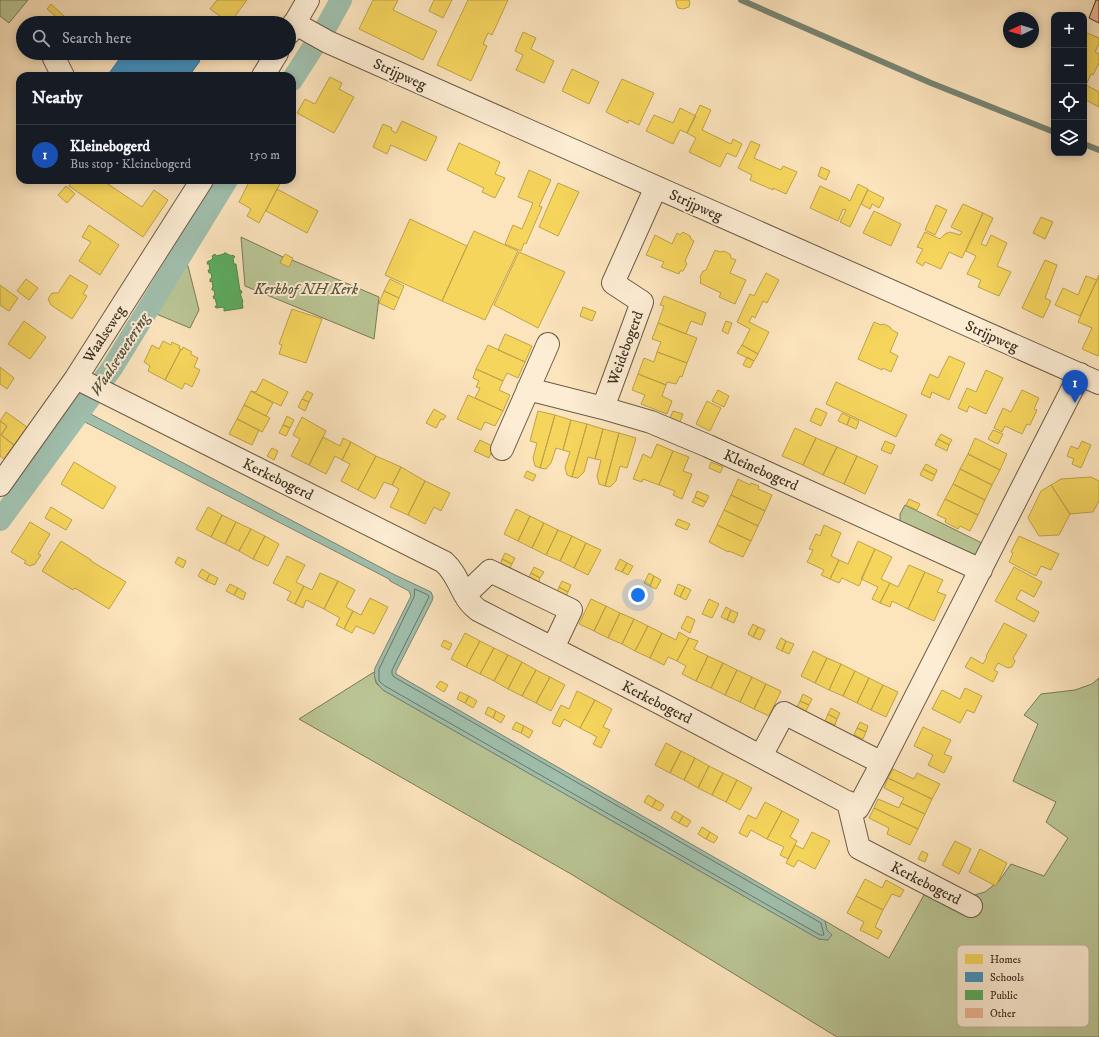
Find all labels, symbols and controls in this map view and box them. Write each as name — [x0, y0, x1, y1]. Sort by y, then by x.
north arrow — [1003, 12, 1039, 48]
map controls — [1051, 12, 1087, 156]
button: + — [1051, 12, 1087, 48]
search box — [16, 16, 296, 60]
icon: search — [30, 27, 52, 49]
text: Search here — [62, 29, 131, 48]
button: − — [1051, 48, 1087, 84]
street label: Strijpweg — [370, 54, 430, 95]
button: locate — [1051, 84, 1087, 120]
text: Nearby — [32, 87, 82, 109]
button: layers — [1051, 120, 1087, 156]
text: Kleinebogerd — [70, 137, 150, 156]
text: 1 — [43, 147, 47, 163]
text: 150 m — [249, 147, 280, 163]
text: Bus stop · Kleinebogerd — [70, 156, 191, 172]
street label: Strijpweg — [666, 185, 726, 226]
park label: Kerkhof NH Kerk — [253, 280, 359, 299]
street label: Waalseweg — [78, 302, 130, 367]
water label: Waalsewetering — [86, 308, 155, 400]
street label: Weidebogerd — [603, 308, 648, 389]
street label: Strijpweg — [962, 316, 1022, 357]
pin: 1 — [1062, 370, 1088, 403]
street label: Kleinebogerd — [720, 446, 802, 496]
street label: Kerkebogerd — [239, 454, 317, 505]
your location — [628, 585, 648, 605]
street label: Kerkebogerd — [618, 677, 696, 728]
street label: Kerkebogerd — [887, 858, 965, 909]
legend — [957, 945, 1089, 1027]
text: Homes — [990, 953, 1021, 967]
text: Schools — [990, 971, 1024, 985]
text: Public — [990, 989, 1018, 1003]
text: Other — [990, 1007, 1017, 1021]

